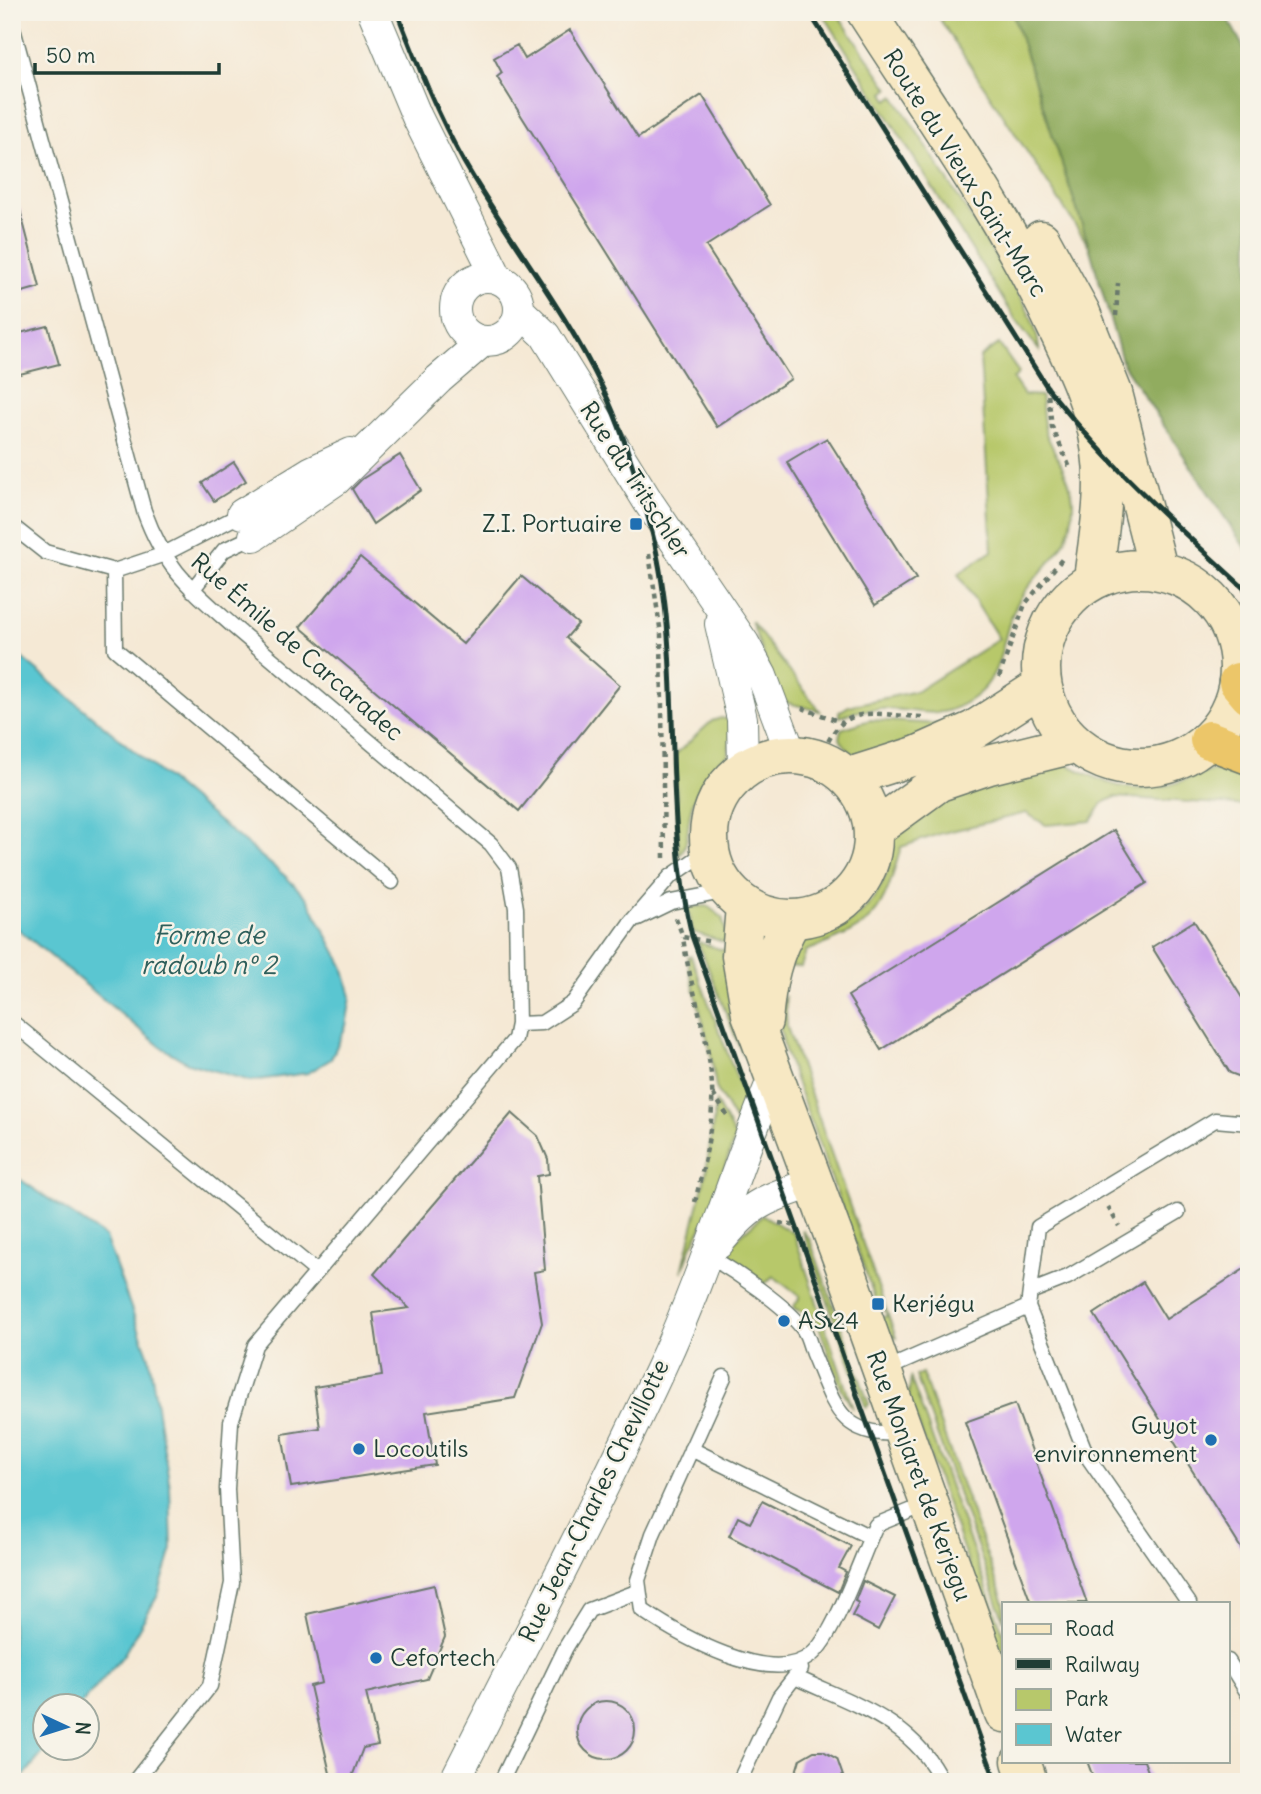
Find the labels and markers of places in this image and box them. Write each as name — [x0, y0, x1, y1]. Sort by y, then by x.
place label: Z.I. Portuaire — [482, 508, 622, 538]
marker: Z.I. Portuaire — [628, 516, 644, 532]
place label: Kerjégu — [892, 1288, 975, 1318]
marker: Kerjégu — [870, 1296, 886, 1312]
place label: AS 24 — [798, 1305, 859, 1335]
marker: AS 24 — [776, 1313, 792, 1329]
place label: Guyot environnement — [1034, 1410, 1197, 1468]
marker: Guyot environnement — [1203, 1432, 1219, 1448]
place label: Locoutils — [373, 1433, 469, 1463]
marker: Locoutils — [351, 1441, 367, 1457]
place label: Cefortech — [390, 1642, 496, 1672]
marker: Cefortech — [368, 1650, 384, 1666]

